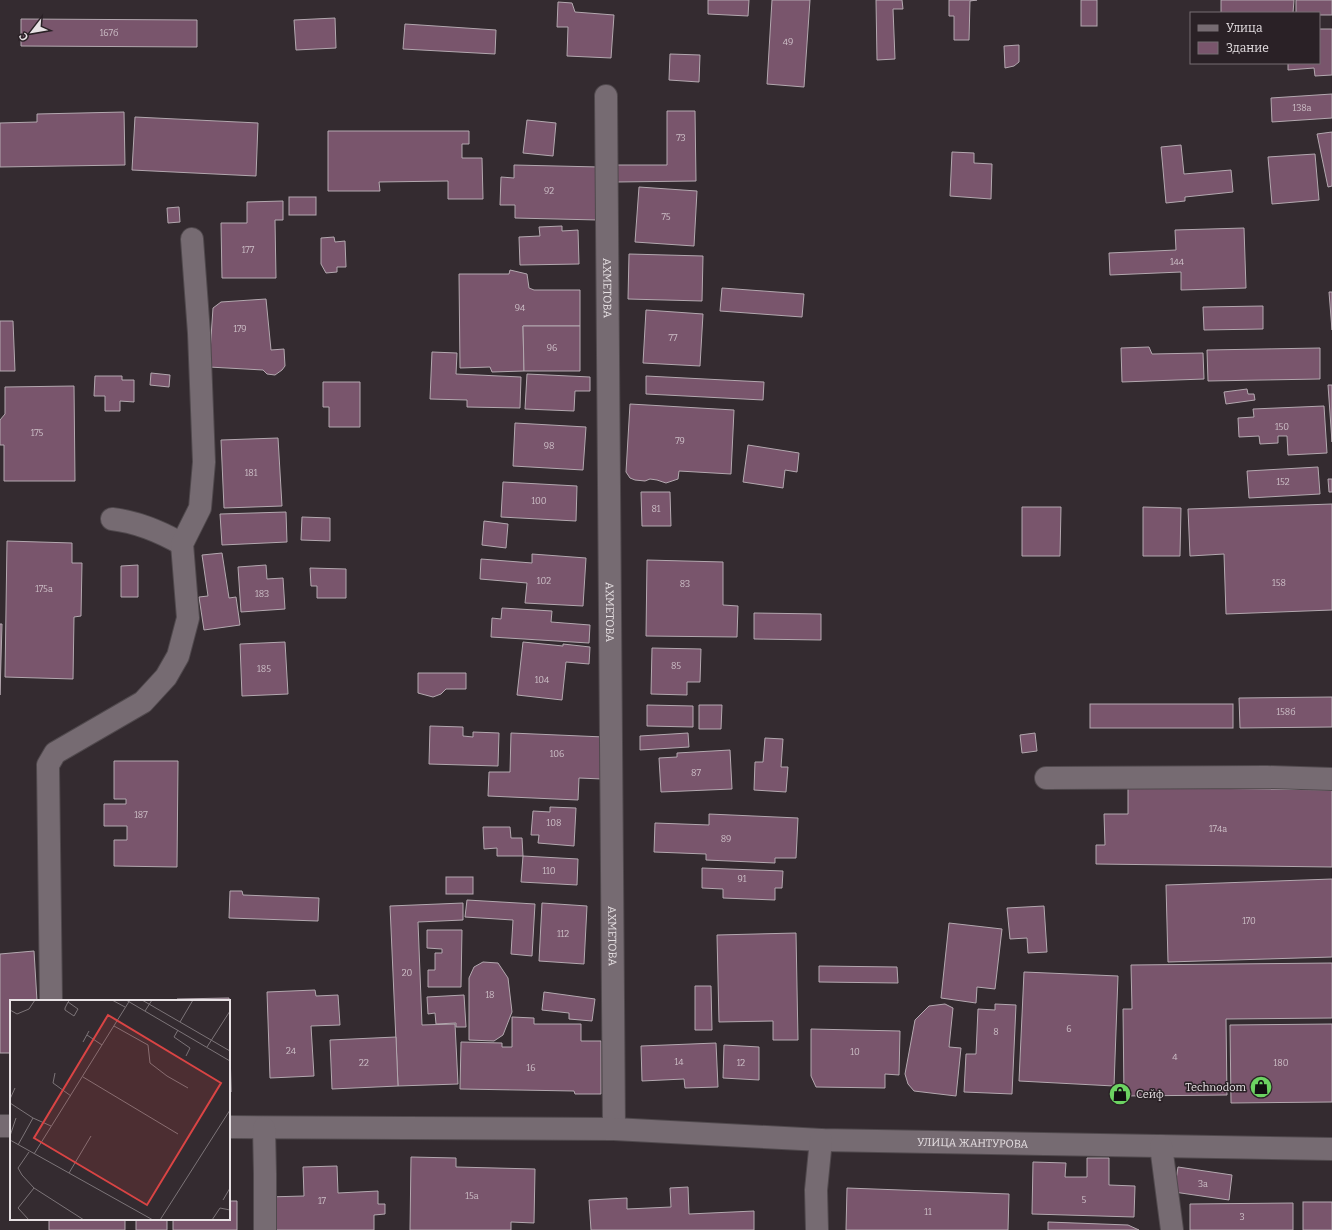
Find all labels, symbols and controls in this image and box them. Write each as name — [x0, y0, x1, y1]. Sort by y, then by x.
north arrow — [12, 12, 52, 52]
legend — [1190, 12, 1320, 64]
text: Улица — [1226, 21, 1263, 35]
house number: 167б — [100, 28, 118, 38]
text: С — [16, 31, 31, 43]
house number: 49 — [783, 37, 793, 47]
text: Здание — [1226, 41, 1269, 55]
house number: 138а — [1293, 103, 1312, 113]
house number: 73 — [676, 133, 686, 143]
house number: 92 — [544, 186, 554, 196]
house number: 75 — [661, 212, 671, 222]
house number: 177 — [242, 245, 255, 255]
house number: 144 — [1170, 257, 1185, 267]
street label: АХМЕТОВА — [600, 258, 614, 318]
house number: 94 — [515, 303, 526, 313]
house number: 179 — [233, 324, 247, 334]
house number: 77 — [668, 333, 678, 343]
house number: 96 — [547, 343, 557, 353]
house number: 150 — [1275, 422, 1289, 432]
house number: 175 — [31, 428, 44, 438]
house number: 79 — [675, 436, 685, 446]
house number: 98 — [544, 441, 554, 451]
house number: 181 — [245, 468, 258, 478]
house number: 152 — [1276, 477, 1290, 487]
house number: 100 — [531, 496, 547, 506]
house number: 81 — [651, 504, 661, 514]
house number: 102 — [537, 576, 551, 586]
house number: 158 — [1272, 578, 1286, 588]
house number: 83 — [680, 579, 690, 589]
street label: АХМЕТОВА — [603, 582, 616, 642]
house number: 175а — [35, 584, 53, 594]
house number: 183 — [255, 589, 269, 599]
house number: 85 — [671, 661, 681, 671]
house number: 185 — [257, 664, 271, 674]
house number: 104 — [535, 675, 550, 685]
house number: 158б — [1276, 707, 1296, 717]
house number: 106 — [550, 749, 564, 759]
house number: 87 — [691, 768, 701, 778]
house number: 187 — [134, 810, 148, 820]
house number: 108 — [547, 818, 561, 828]
house number: 174а — [1209, 824, 1227, 834]
house number: 89 — [721, 834, 731, 844]
house number: 110 — [542, 866, 556, 876]
house number: 91 — [738, 874, 747, 884]
street label: АХМЕТОВА — [605, 906, 619, 966]
house number: 170 — [1242, 916, 1256, 926]
house number: 112 — [557, 929, 569, 939]
house number: 20 — [402, 968, 413, 978]
house number: 18 — [485, 990, 495, 1000]
inset map — [10, 1000, 230, 1220]
house number: 6 — [1066, 1024, 1072, 1034]
house number: 8 — [993, 1027, 999, 1037]
house number: 24 — [286, 1046, 297, 1056]
house number: 10 — [850, 1047, 860, 1057]
house number: 4 — [1172, 1052, 1178, 1062]
house number: 14 — [675, 1057, 684, 1067]
house number: 22 — [359, 1058, 369, 1068]
house number: 12 — [737, 1058, 745, 1068]
house number: 180 — [1274, 1058, 1289, 1068]
house number: 16 — [527, 1063, 535, 1073]
shop icon: Technodom — [1248, 1074, 1274, 1100]
shop icon: Сейф — [1107, 1081, 1133, 1107]
place label: Technodom — [1185, 1081, 1246, 1094]
place label: Сейф — [1136, 1088, 1164, 1101]
street label: УЛИЦА ЖАНТУРОВА — [917, 1136, 1029, 1151]
house number: 3а — [1198, 1179, 1208, 1189]
house number: 15а — [465, 1191, 479, 1201]
house number: 5 — [1082, 1195, 1087, 1205]
house number: 17 — [318, 1196, 327, 1206]
house number: 11 — [924, 1207, 932, 1217]
house number: 3 — [1239, 1212, 1245, 1222]

